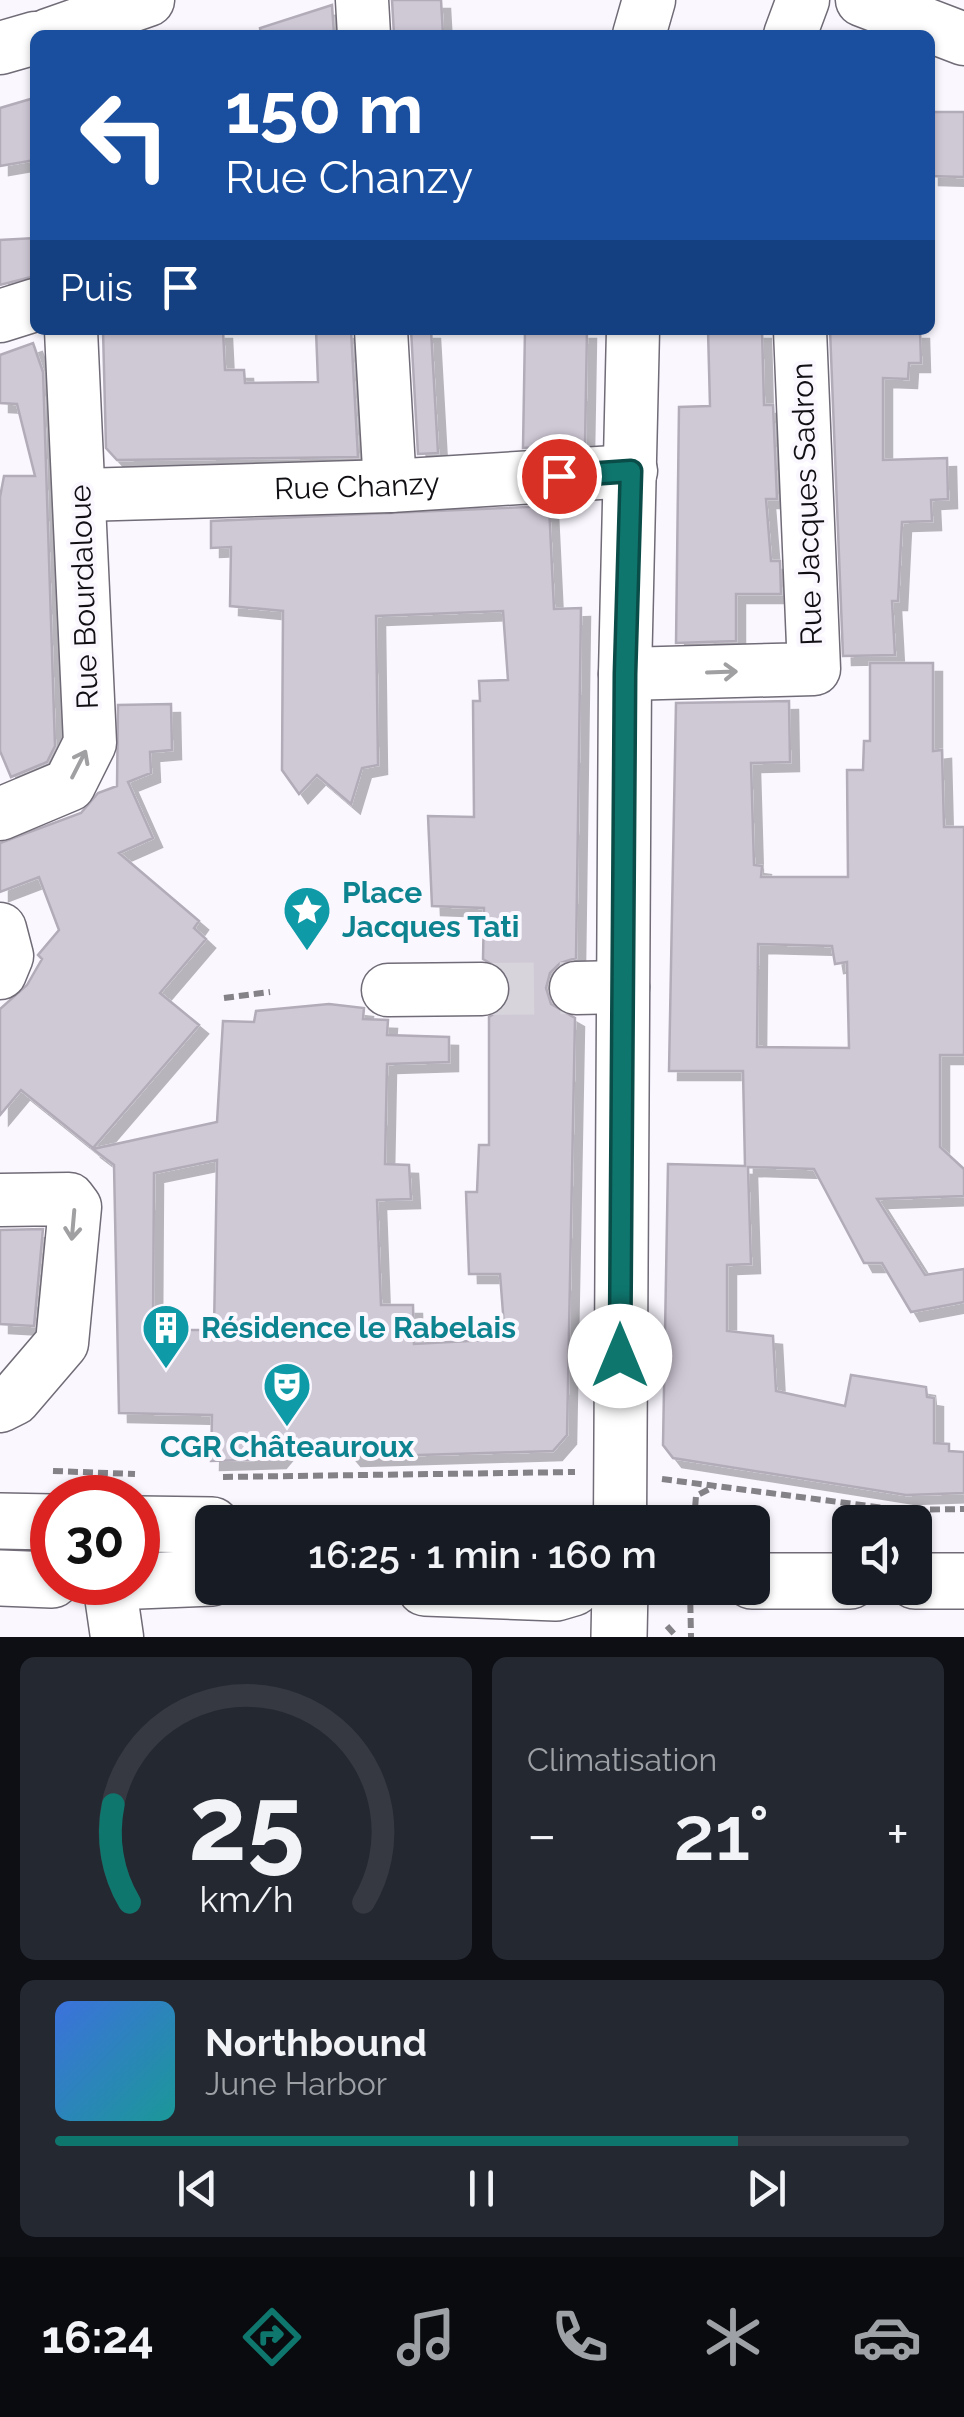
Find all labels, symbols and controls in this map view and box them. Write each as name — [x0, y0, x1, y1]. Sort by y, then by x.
text: 150 m — [225, 67, 423, 149]
icon: left — [60, 70, 190, 200]
text: Rue Chanzy — [225, 151, 473, 204]
icon: arrive — [153, 260, 208, 315]
text: Puis — [60, 265, 133, 310]
street label: Rue Jacques Sadron — [784, 362, 829, 646]
pin — [517, 434, 602, 519]
icon: arrive — [532, 449, 587, 504]
street label: Rue Chanzy — [274, 465, 441, 506]
street label: Rue Bourdaloue — [62, 484, 105, 710]
one-way arrow — [706, 662, 738, 681]
one-way arrow — [70, 750, 89, 780]
place label: Place Jacques Tati — [342, 875, 519, 944]
place icon: Place Jacques Tati — [281, 884, 333, 952]
one-way arrow — [63, 1208, 82, 1241]
building icon: Résidence le Rabelais — [140, 1302, 192, 1370]
position arrow — [568, 1304, 672, 1408]
place label: Résidence le Rabelais — [201, 1310, 516, 1345]
theatre icon: CGR Châteauroux — [261, 1360, 313, 1428]
place label: CGR Châteauroux — [160, 1429, 414, 1464]
speed limit sign: 30 — [30, 1475, 160, 1605]
map controls — [832, 1505, 932, 1605]
button: sound — [832, 1505, 932, 1605]
text: 16:25 · 1 min · 160 m — [308, 1532, 657, 1577]
text: Climatisation — [527, 1741, 717, 1778]
text: 25 — [188, 1762, 304, 1884]
text: 21° — [674, 1789, 769, 1878]
text: − — [527, 1802, 557, 1867]
text: + — [886, 1802, 909, 1867]
text: km/h — [199, 1878, 293, 1920]
text: Northbound — [205, 2020, 427, 2065]
text: June Harbor — [205, 2065, 387, 2102]
icon: previous — [170, 2161, 225, 2216]
icon: pause — [454, 2161, 509, 2216]
icon: next — [739, 2161, 794, 2216]
icon: directions — [237, 2302, 307, 2372]
icon: music — [391, 2302, 461, 2372]
icon: phone — [545, 2302, 615, 2372]
icon: climate — [698, 2302, 768, 2372]
icon: car — [852, 2302, 922, 2372]
text: 16:24 — [42, 2311, 154, 2364]

